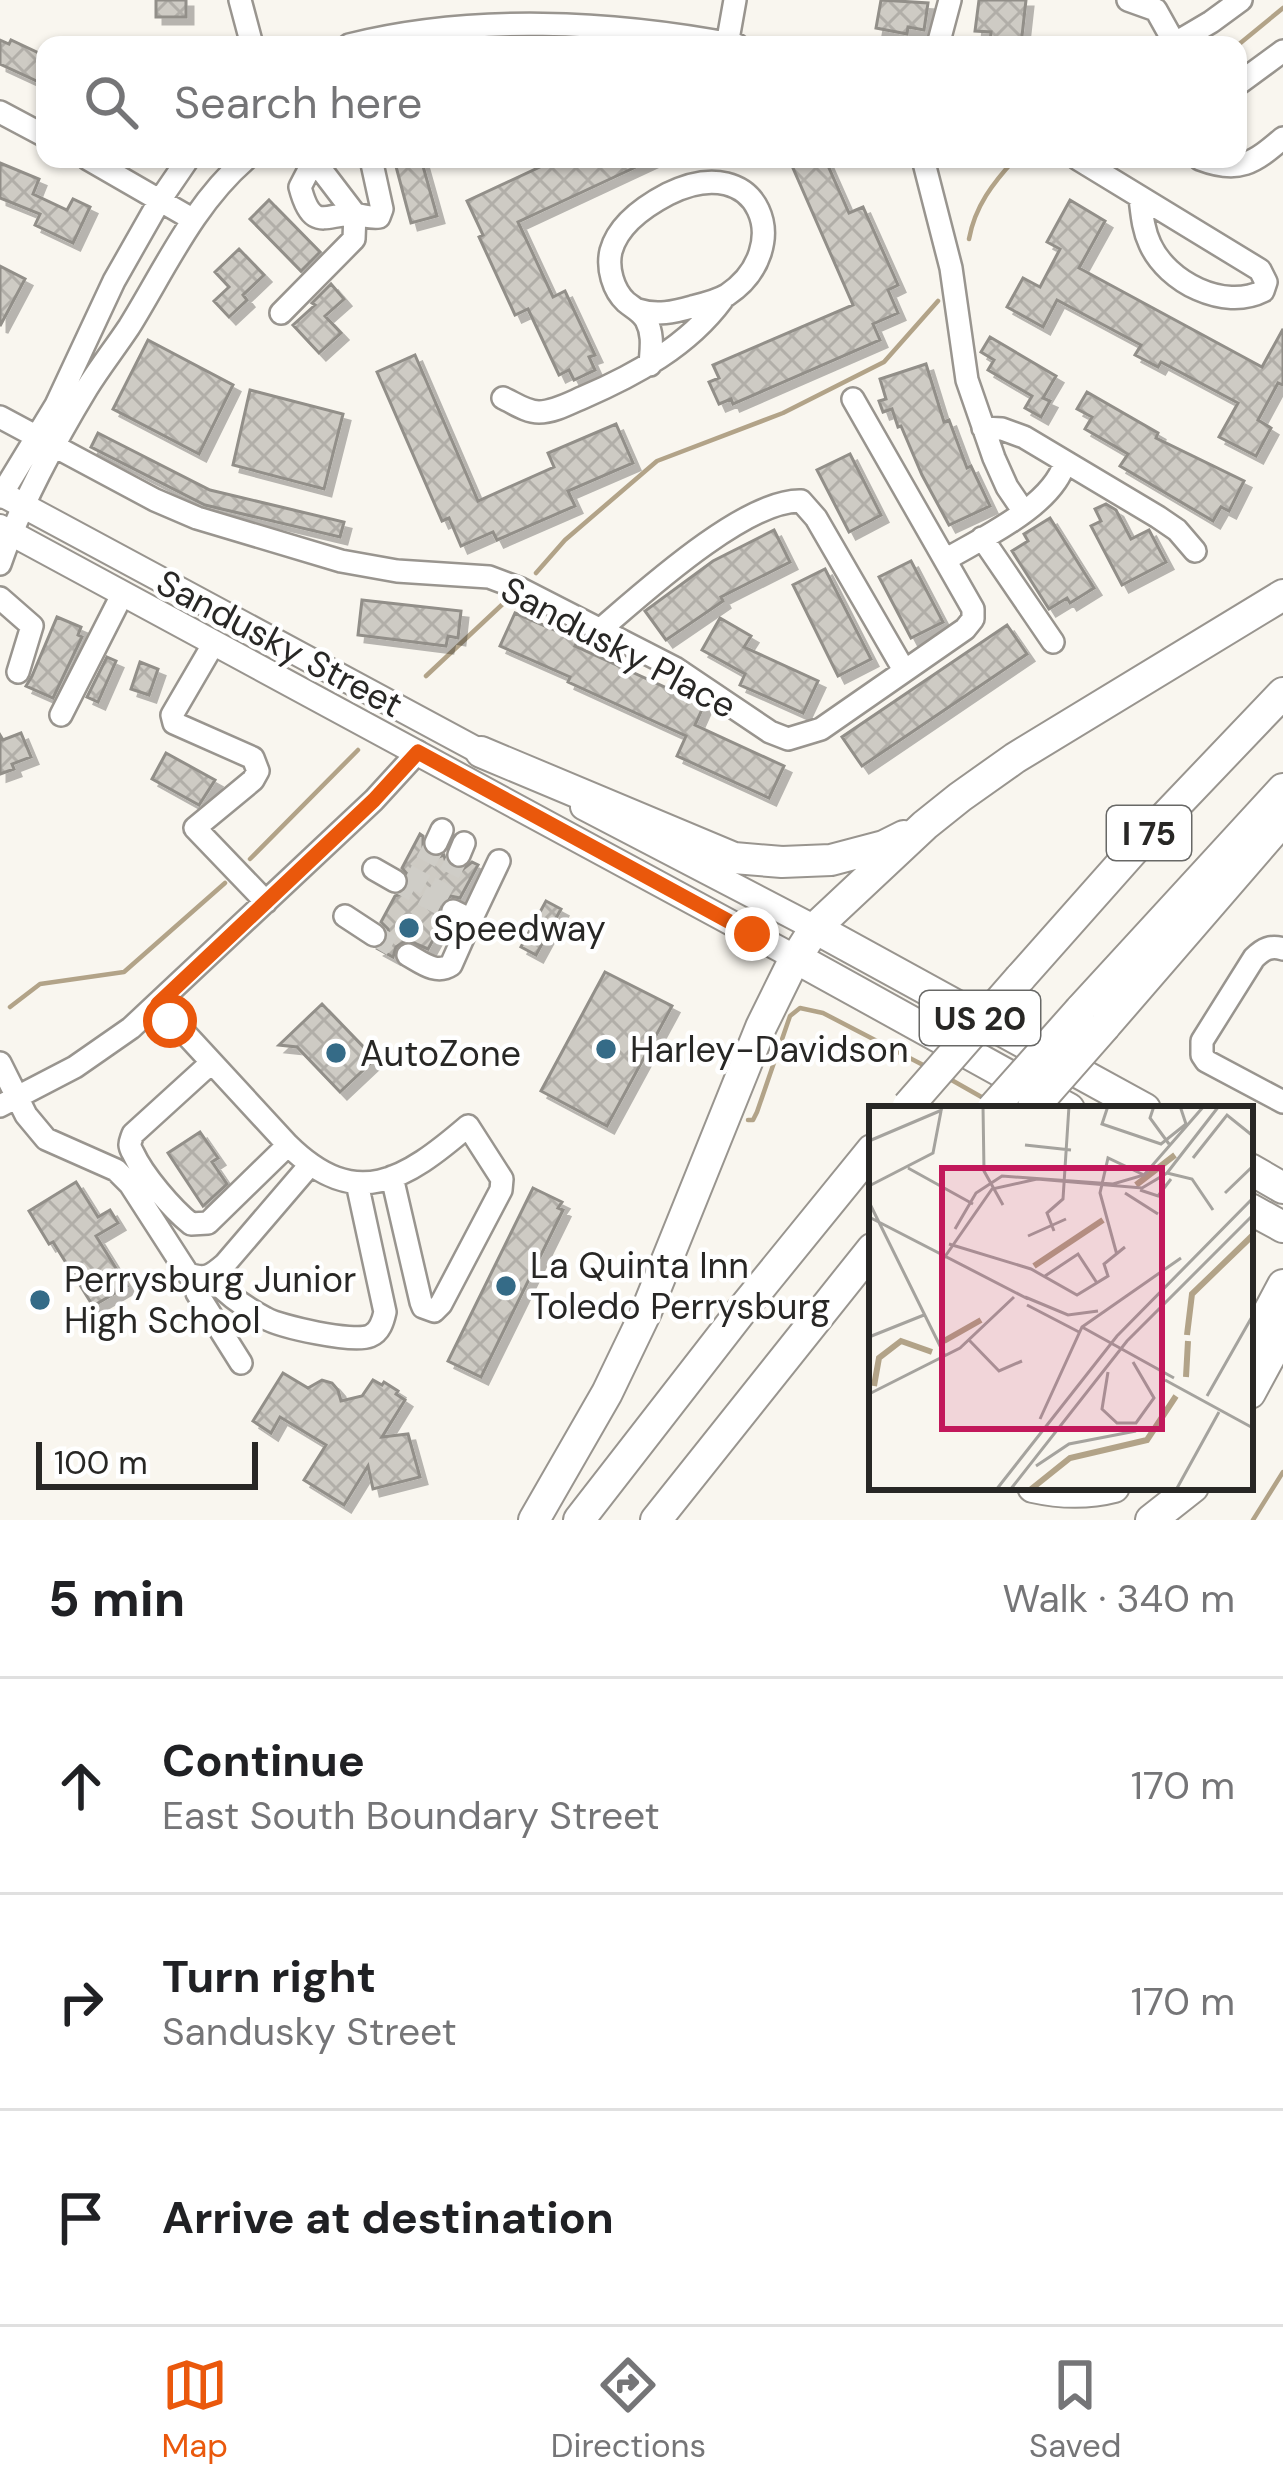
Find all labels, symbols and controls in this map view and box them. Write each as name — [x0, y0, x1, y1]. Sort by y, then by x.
search box — [36, 36, 1247, 168]
icon: search — [78, 69, 144, 135]
text: Search here — [174, 73, 422, 132]
street label: Sandusky Street — [149, 559, 411, 728]
street label: Sandusky Place — [493, 566, 744, 729]
road number: I 75 — [1107, 806, 1191, 860]
place label: Speedway — [433, 905, 606, 952]
route end — [725, 907, 779, 961]
marker: Speedway — [396, 915, 422, 941]
road number: US 20 — [920, 991, 1040, 1045]
route start — [143, 994, 197, 1048]
place label: Harley-Davidson — [630, 1026, 909, 1073]
place label: AutoZone — [360, 1030, 521, 1077]
marker: Harley-Davidson — [593, 1036, 619, 1062]
marker: AutoZone — [323, 1040, 349, 1066]
inset map — [869, 1106, 1253, 1490]
place label: La Quinta Inn Toledo Perrysburg — [530, 1242, 830, 1330]
place label: Perrysburg Junior High School — [64, 1256, 356, 1344]
marker: La Quinta Inn Toledo Perrysburg — [493, 1273, 519, 1299]
marker: Perrysburg Junior High School — [27, 1287, 53, 1313]
scale bar — [36, 1436, 258, 1489]
text: 100 m — [54, 1441, 148, 1484]
text: 5 min — [48, 1565, 185, 1632]
text: Walk · 340 m — [1003, 1573, 1235, 1624]
text: Continue — [162, 1731, 365, 1790]
icon: ahead — [48, 1753, 114, 1819]
text: 170 m — [1131, 1760, 1235, 1811]
text: East South Boundary Street — [162, 1790, 660, 1841]
text: Turn right — [162, 1947, 376, 2006]
icon: right — [48, 1969, 114, 2035]
text: 170 m — [1131, 1976, 1235, 2027]
text: Sandusky Street — [162, 2006, 457, 2057]
icon: arrive — [48, 2185, 114, 2251]
text: Arrive at destination — [162, 2188, 614, 2247]
tab: Map — [161, 2352, 228, 2467]
tab: Directions — [551, 2352, 706, 2467]
tab: Saved — [1029, 2352, 1122, 2467]

